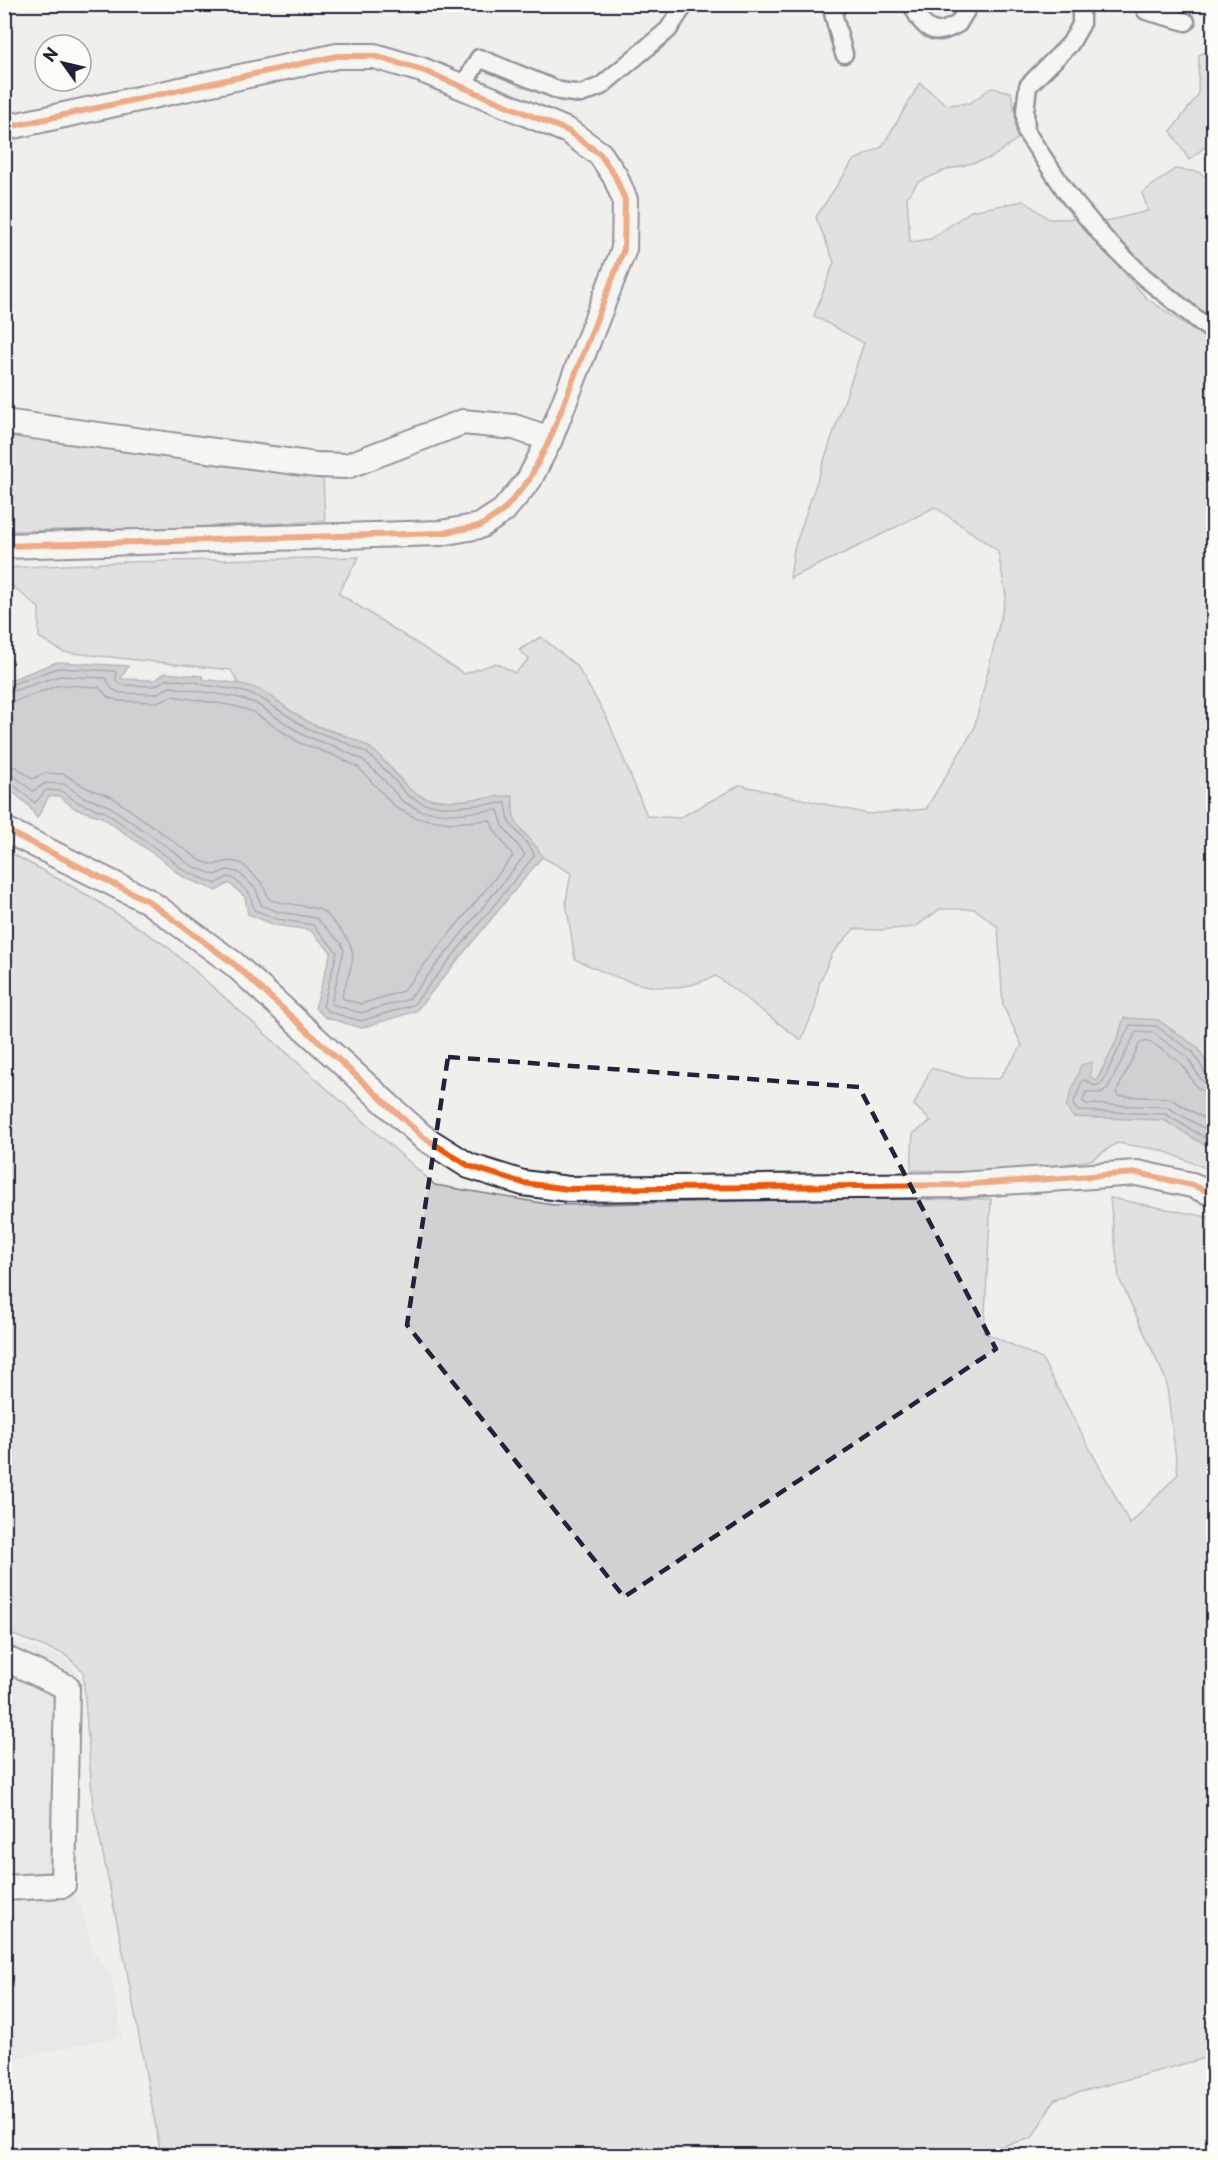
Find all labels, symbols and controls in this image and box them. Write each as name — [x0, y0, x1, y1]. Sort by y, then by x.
north arrow — [33, 33, 93, 93]
text: N — [36, 42, 63, 66]

